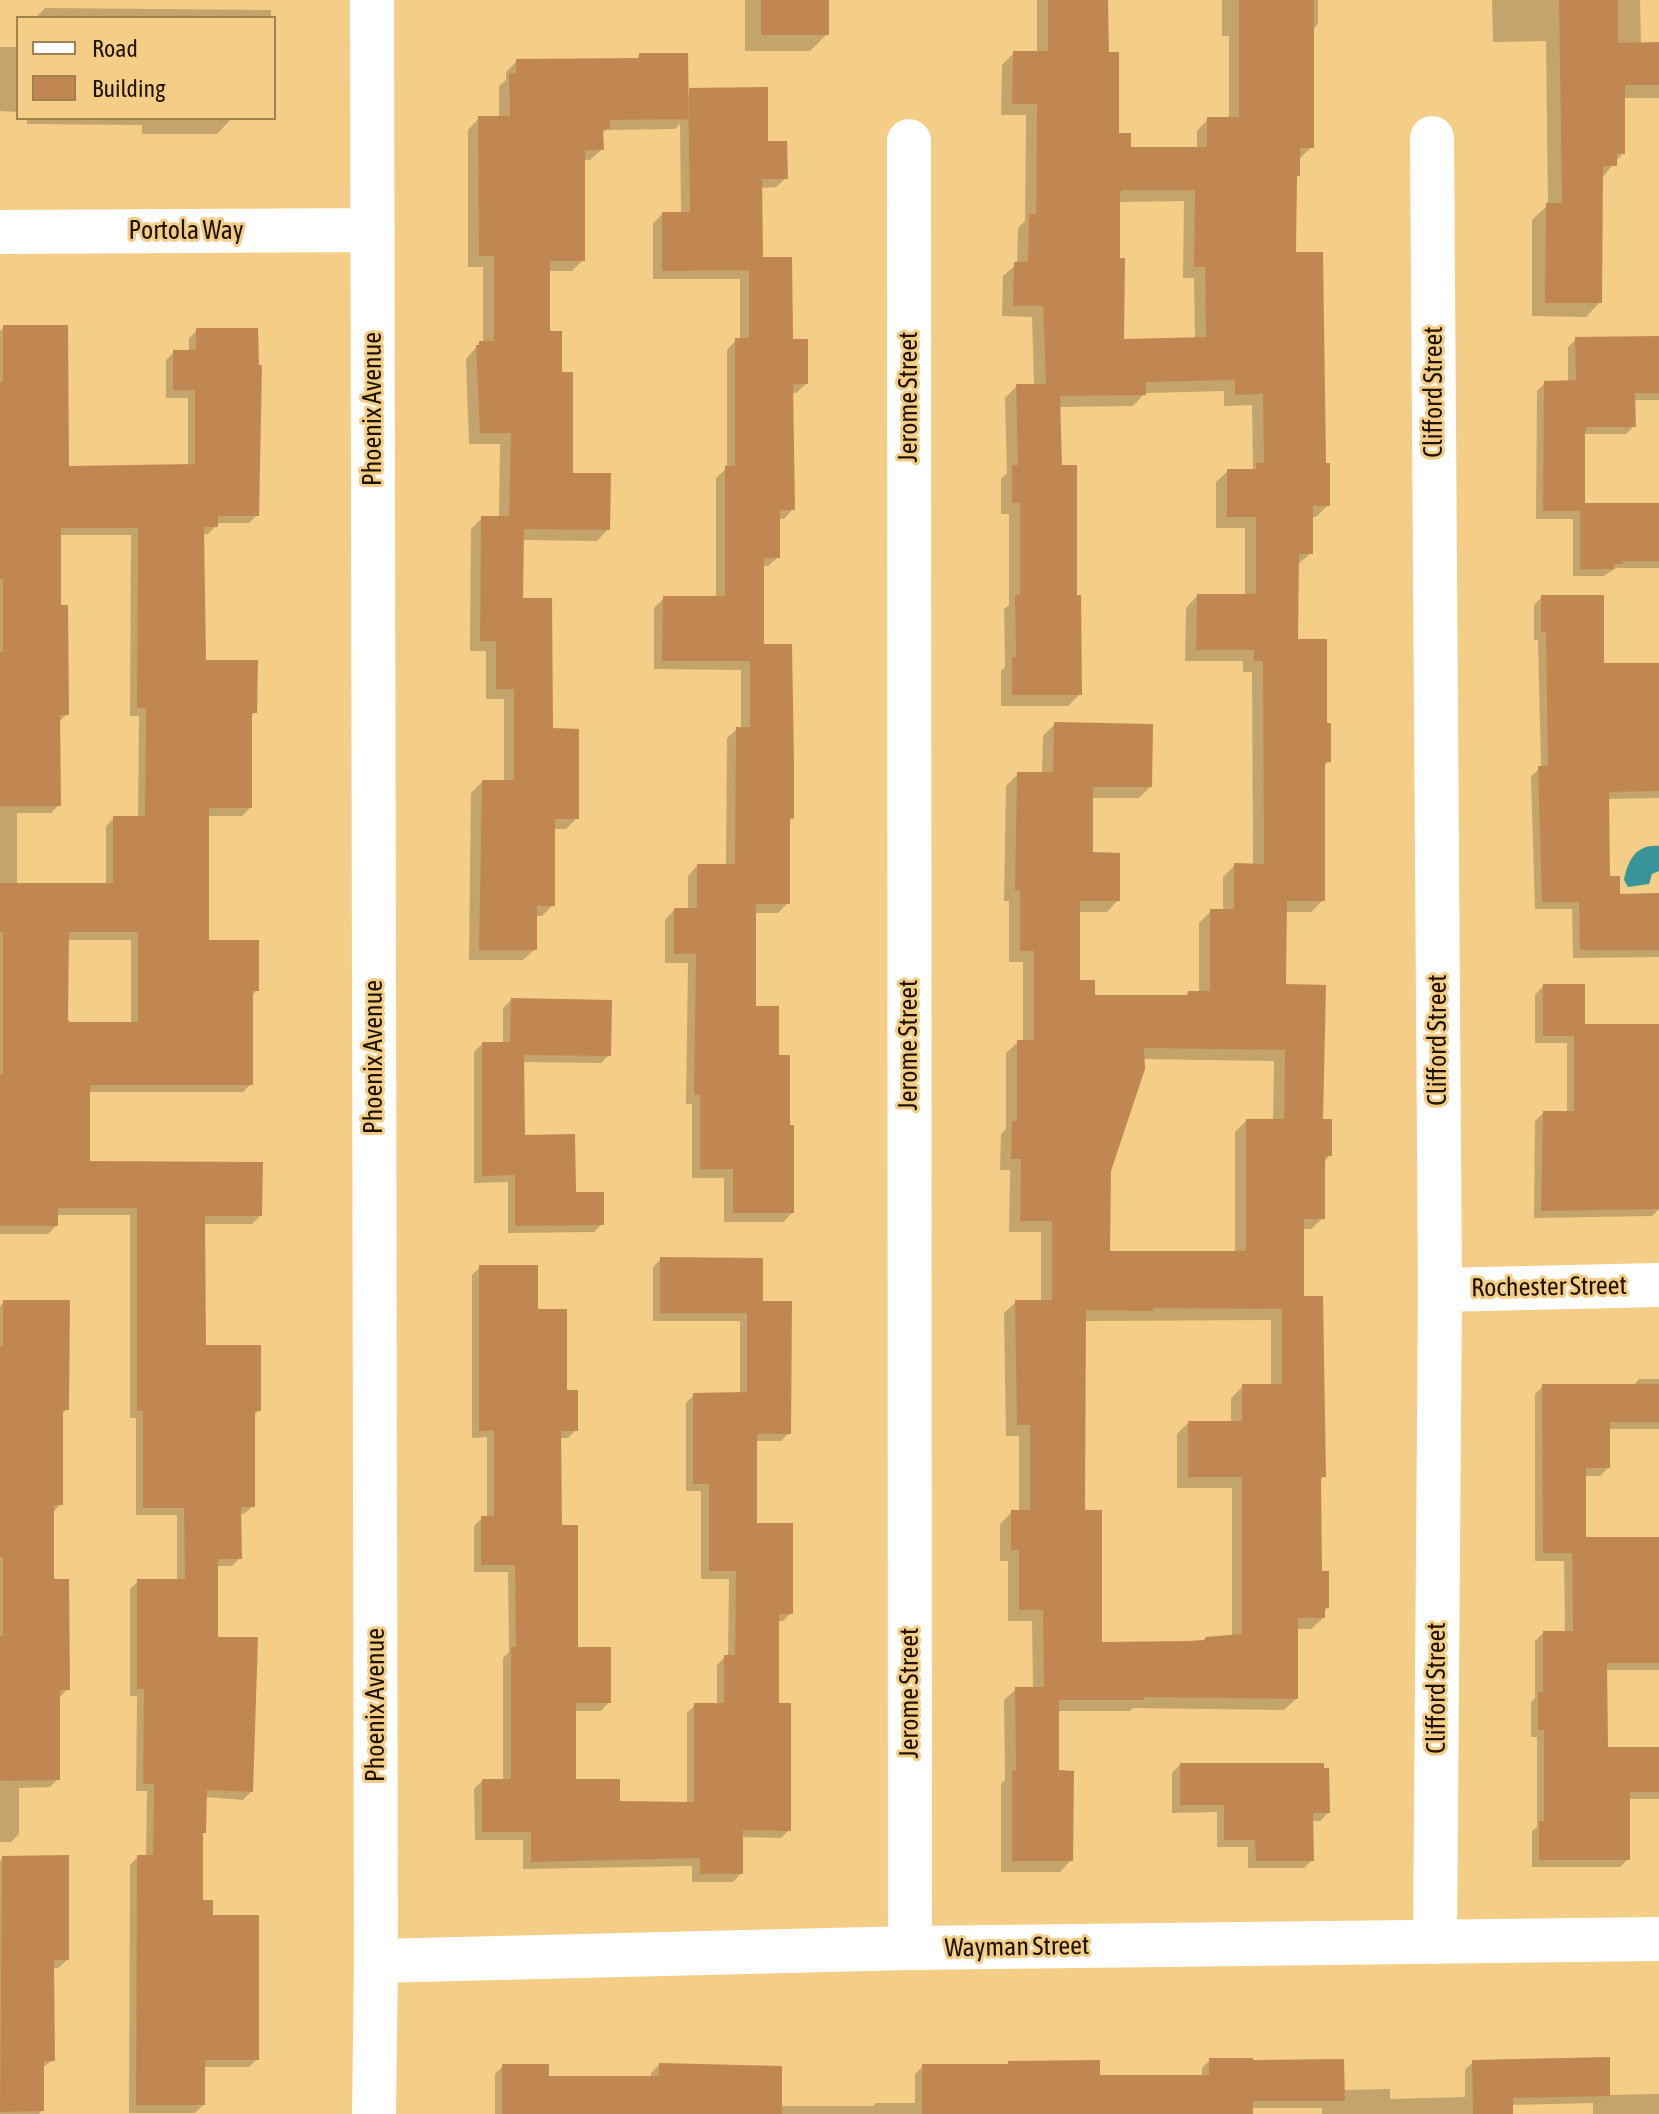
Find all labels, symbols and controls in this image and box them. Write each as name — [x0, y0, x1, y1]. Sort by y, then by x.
legend — [16, 16, 276, 120]
text: Road — [92, 35, 138, 62]
text: Building — [92, 75, 165, 102]
street label: Portola Way — [129, 215, 243, 247]
street label: Clifford Street — [1418, 326, 1450, 458]
street label: Jerome Street — [893, 331, 925, 463]
street label: Phoenix Avenue — [357, 332, 389, 486]
street label: Clifford Street — [1422, 974, 1454, 1106]
street label: Jerome Street — [893, 979, 925, 1111]
street label: Phoenix Avenue — [358, 980, 390, 1134]
street label: Rochester Street — [1471, 1270, 1627, 1304]
street label: Clifford Street — [1421, 1622, 1453, 1754]
street label: Jerome Street — [894, 1627, 926, 1759]
street label: Phoenix Avenue — [360, 1628, 392, 1782]
street label: Wayman Street — [944, 1930, 1090, 1964]

